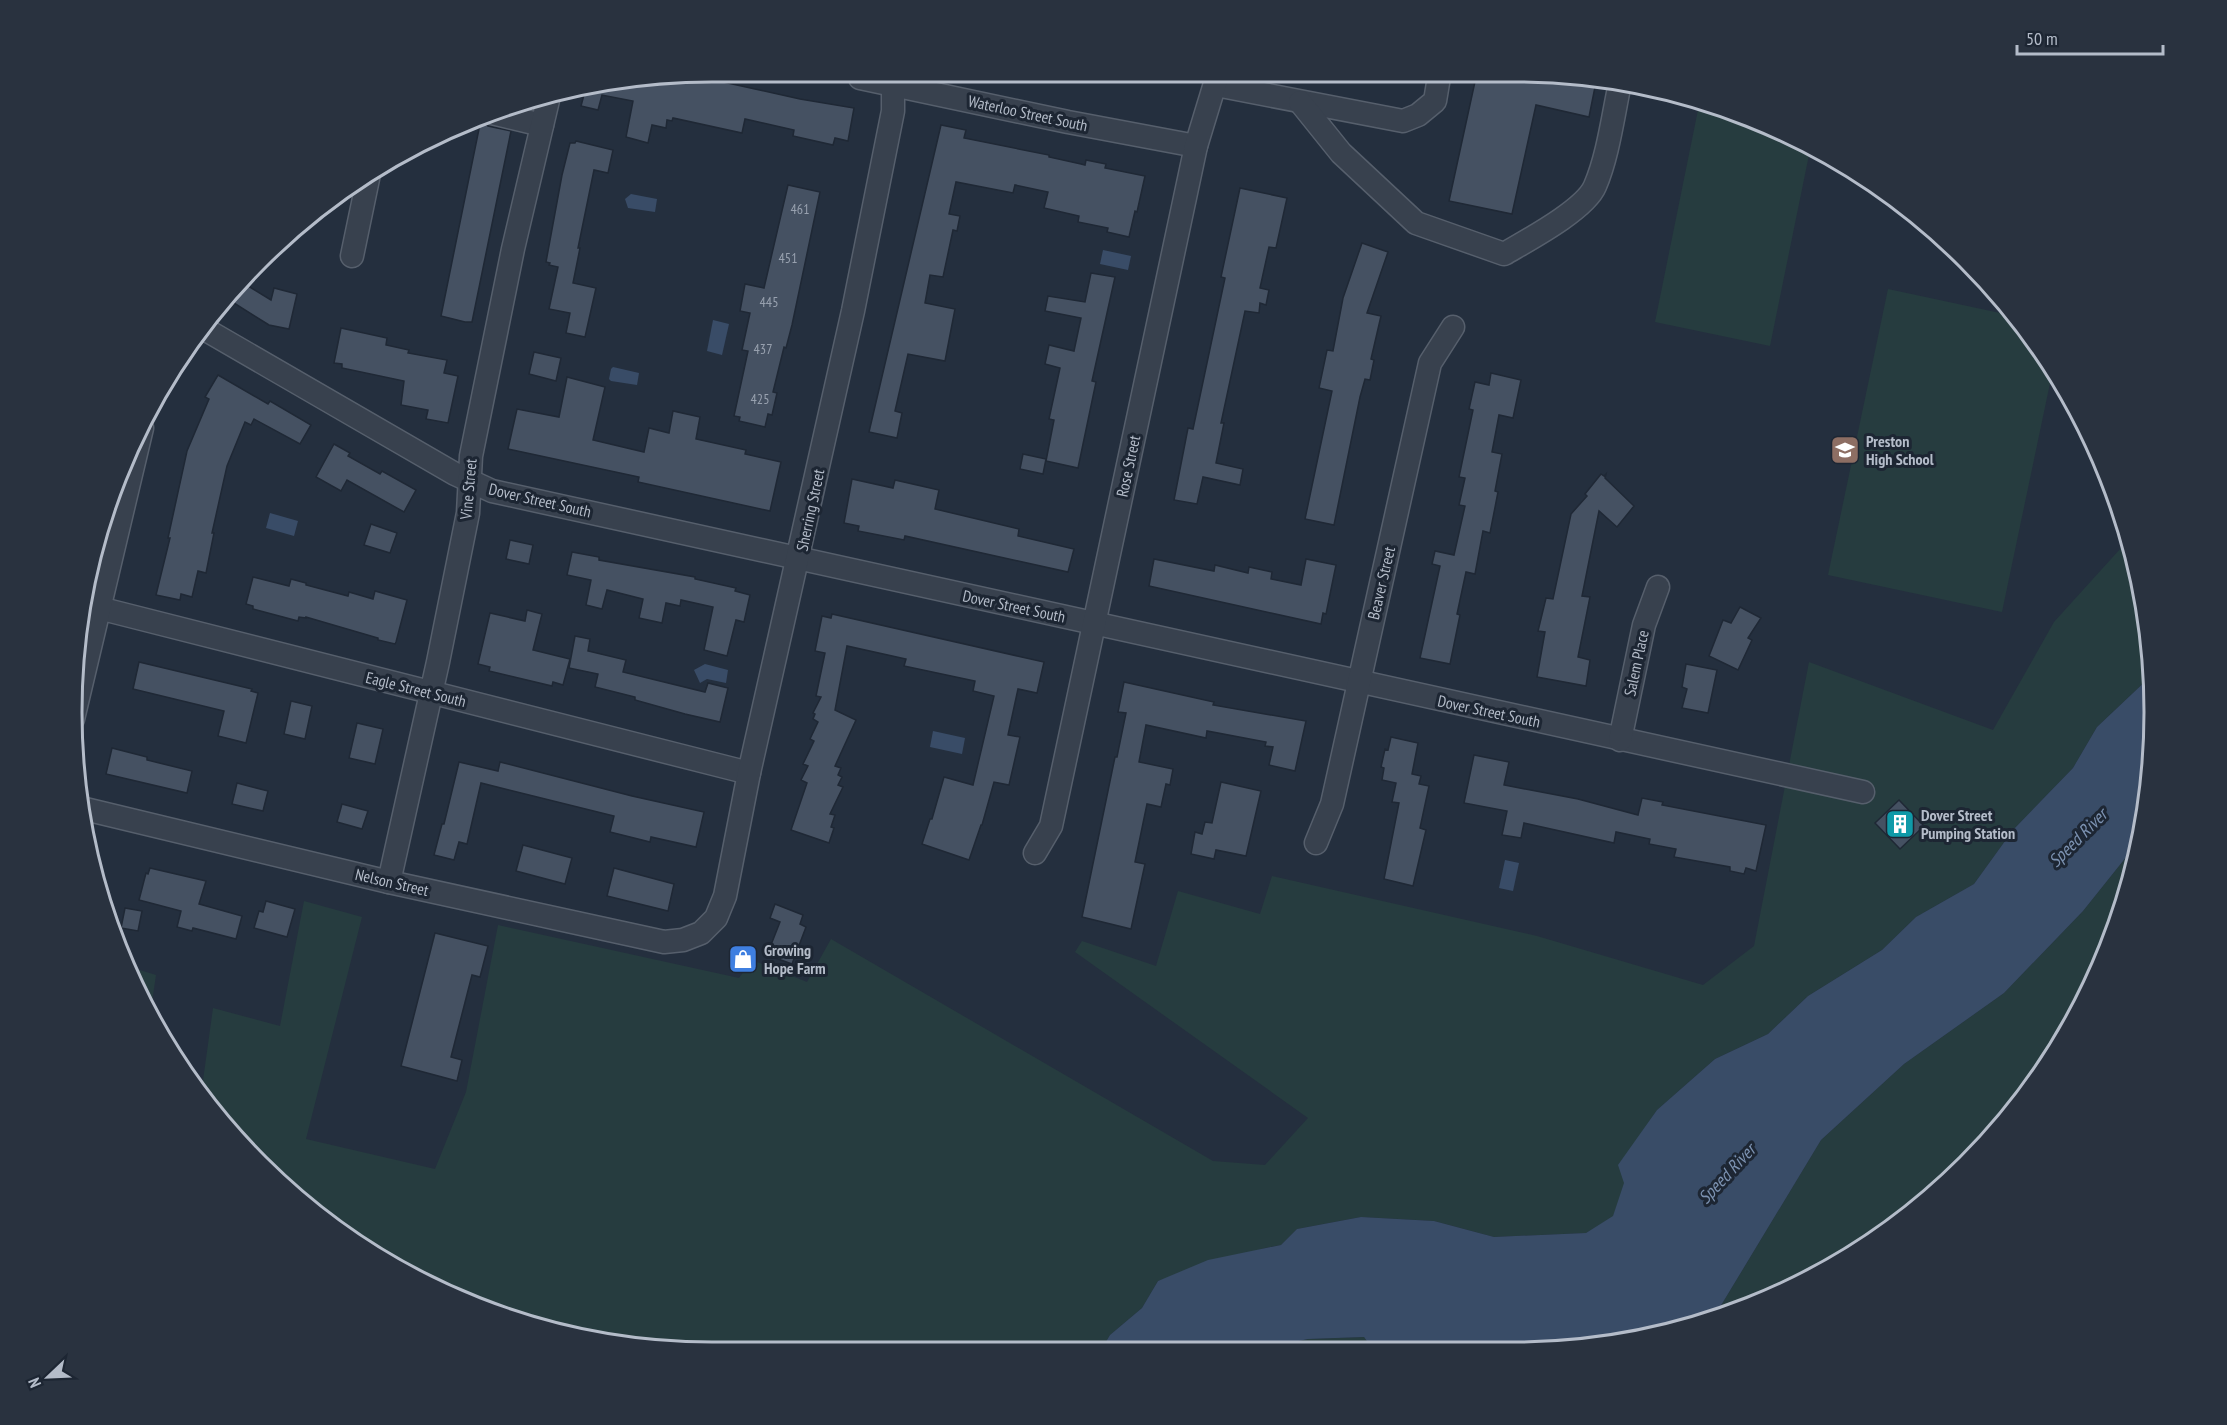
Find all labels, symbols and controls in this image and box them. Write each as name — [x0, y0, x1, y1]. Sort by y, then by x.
scale bar — [2017, 18, 2162, 56]
text: 50 m — [2026, 27, 2058, 50]
street label: Waterloo Street South — [967, 91, 1089, 135]
house number: 461 — [791, 200, 809, 218]
house number: 451 — [779, 249, 797, 267]
house number: 445 — [760, 293, 778, 311]
house number: 437 — [754, 340, 772, 358]
house number: 425 — [751, 390, 769, 408]
place label: Preston High School — [1866, 431, 1934, 469]
street label: Rose Street — [1112, 433, 1144, 499]
school or university icon: Preston High School — [1829, 434, 1861, 466]
street label: Vine Street — [455, 457, 481, 521]
street label: Sherring Street — [792, 467, 829, 553]
street label: Dover Street South — [487, 479, 593, 521]
street label: Beaver Street — [1363, 544, 1399, 621]
street label: Dover Street South — [961, 585, 1067, 627]
street label: Salem Place — [1619, 628, 1653, 698]
street label: Eagle Street South — [364, 667, 468, 711]
street label: Dover Street South — [1436, 690, 1542, 732]
water label: Speed River — [2043, 801, 2114, 872]
place label: Dover Street Pumping Station — [1921, 805, 2015, 843]
building icon: Dover Street Pumping Station — [1884, 808, 1916, 840]
street label: Nelson Street — [353, 864, 431, 900]
place label: Growing Hope Farm — [764, 940, 826, 978]
shop icon: Growing Hope Farm — [727, 943, 759, 975]
water label: Speed River — [1693, 1137, 1762, 1208]
north arrow — [18, 1347, 78, 1407]
text: N — [23, 1375, 45, 1391]

